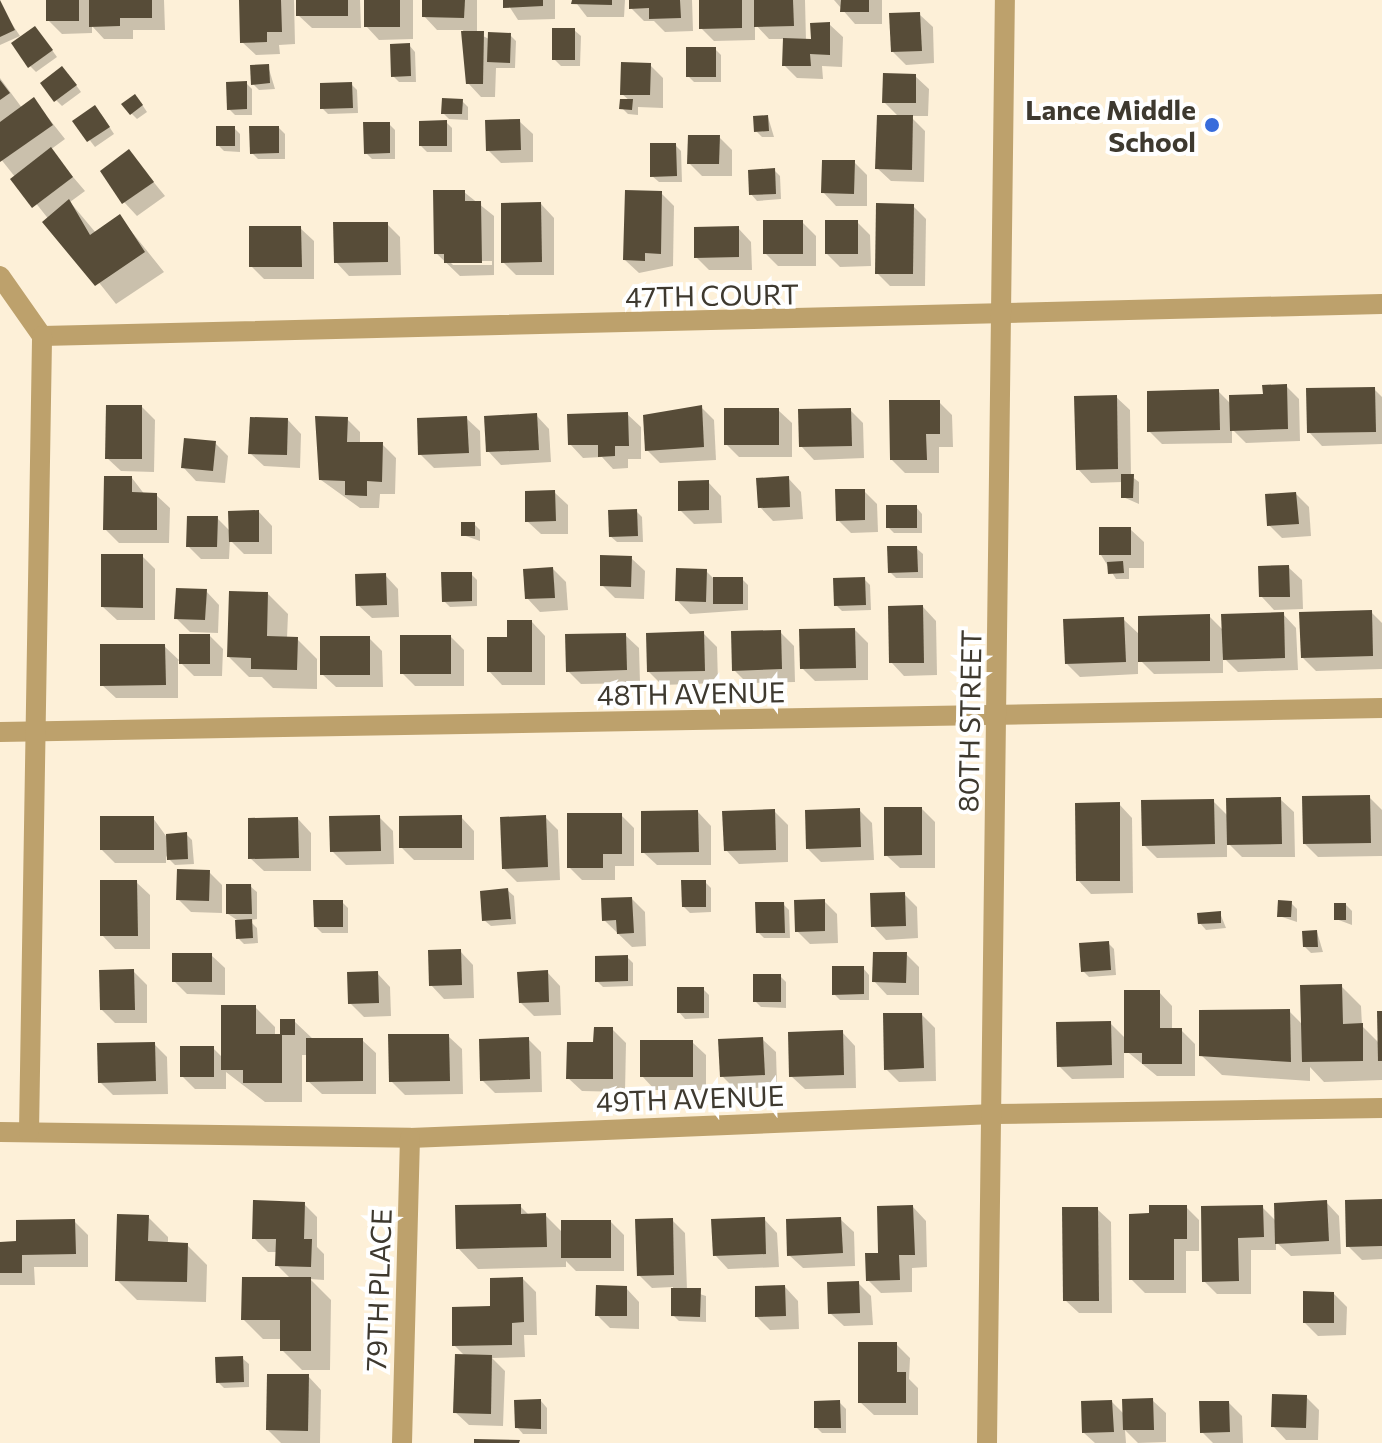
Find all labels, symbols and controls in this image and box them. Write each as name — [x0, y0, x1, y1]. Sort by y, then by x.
place label: Lance Middle School — [1025, 92, 1196, 158]
marker: Lance Middle School — [1203, 116, 1221, 134]
street label: 47TH COURT — [625, 277, 799, 313]
street label: 80TH STREET — [951, 629, 987, 813]
street label: 48TH AVENUE — [596, 675, 786, 711]
street label: 49TH AVENUE — [595, 1078, 785, 1118]
street label: 79TH PLACE — [358, 1208, 398, 1372]

